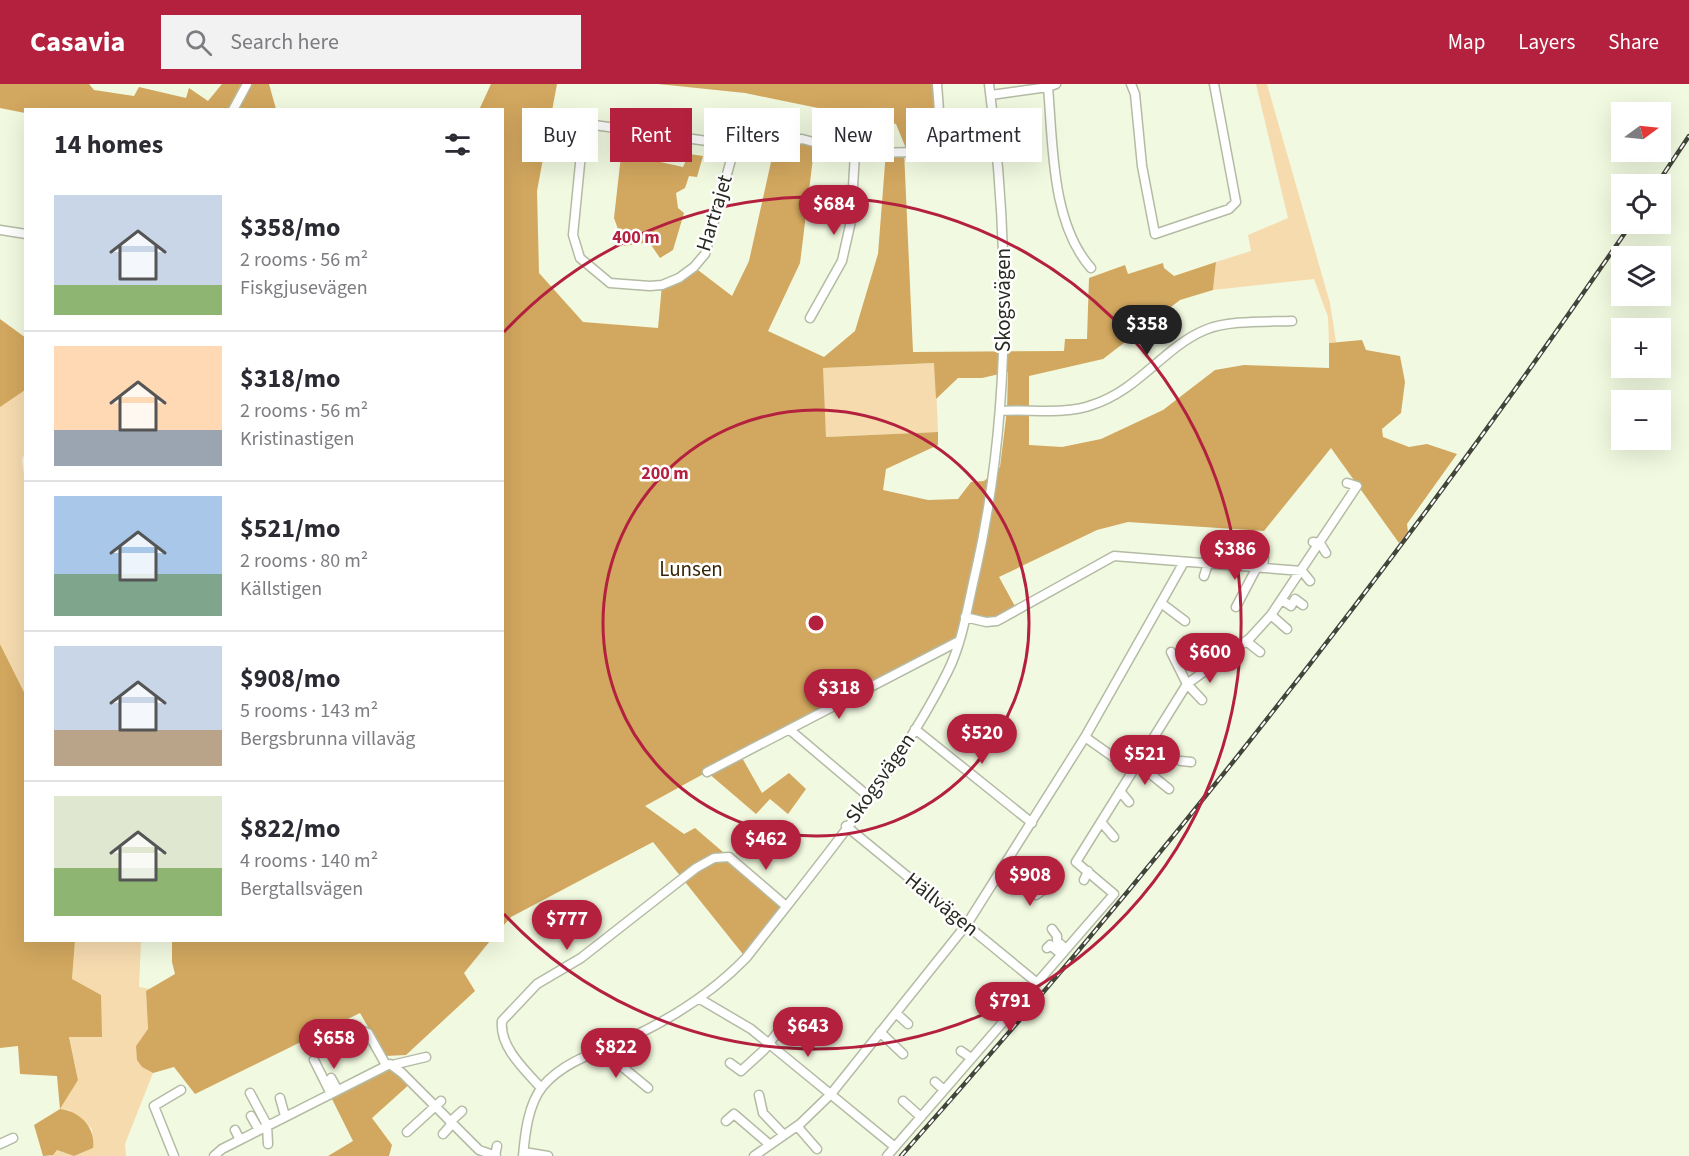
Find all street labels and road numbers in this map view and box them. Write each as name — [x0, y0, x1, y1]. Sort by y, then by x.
street label: Hartrajet — [688, 171, 740, 255]
street label: Skogsvägen — [988, 248, 1018, 352]
street label: Skogsvägen — [838, 727, 922, 829]
street label: Hällvägen — [899, 865, 985, 943]

